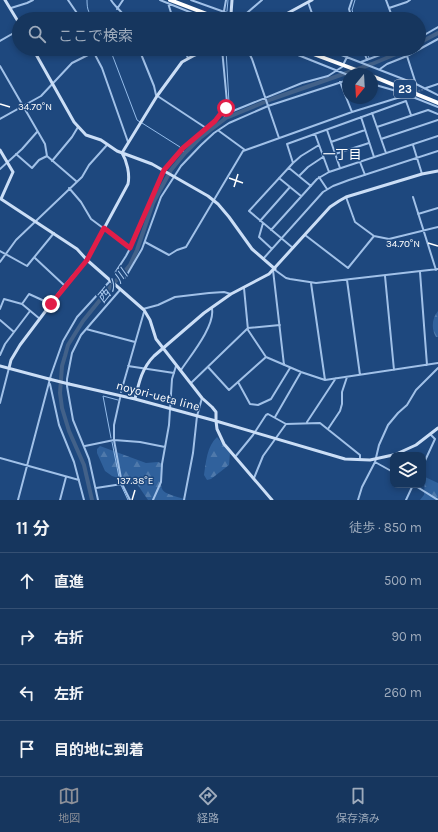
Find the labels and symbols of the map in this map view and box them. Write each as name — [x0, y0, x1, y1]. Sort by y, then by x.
north arrow — [342, 68, 378, 104]
road number: 23 — [394, 80, 416, 98]
route start — [217, 99, 235, 117]
text: 34.70°N — [18, 101, 52, 113]
district label: 一丁目 — [322, 147, 362, 162]
text: 34.70°N — [386, 238, 420, 250]
water label: 西ノ川 — [94, 265, 132, 306]
route end — [42, 295, 60, 313]
street label: noyori-ueta line — [115, 378, 201, 414]
text: 137.38°E — [117, 475, 153, 487]

